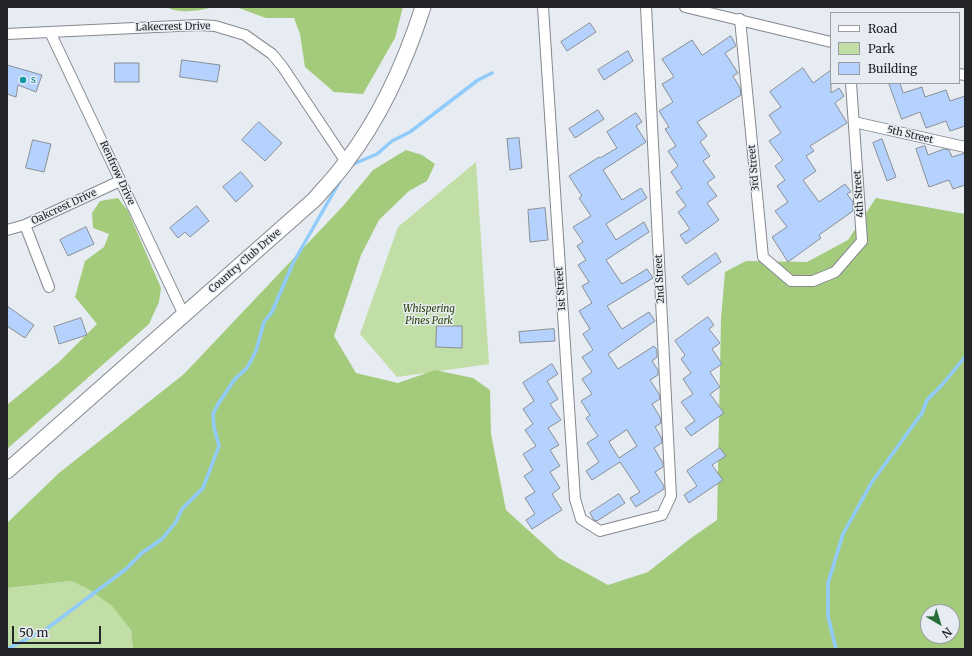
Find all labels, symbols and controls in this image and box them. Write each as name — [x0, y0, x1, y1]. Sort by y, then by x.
legend — [830, 12, 960, 84]
street label: Lakecrest Drive — [135, 20, 211, 34]
text: Road — [868, 21, 897, 36]
text: Park — [868, 41, 895, 56]
text: Building — [868, 61, 917, 76]
place label: s — [31, 74, 36, 86]
marker: s — [18, 75, 28, 85]
street label: 5th Street — [886, 124, 934, 146]
street label: Renfrow Drive — [97, 139, 137, 207]
street label: 3rd Street — [746, 144, 762, 192]
street label: 4th Street — [851, 170, 867, 218]
street label: Oakcrest Drive — [30, 187, 98, 227]
street label: Country Club Drive — [206, 226, 284, 296]
street label: 2nd Street — [653, 254, 667, 304]
street label: 1st Street — [553, 267, 569, 311]
park label: Whispering Pines Park — [403, 303, 455, 326]
north arrow — [920, 604, 960, 644]
scale bar — [14, 618, 103, 644]
text: N — [939, 624, 955, 641]
text: 50 m — [19, 625, 48, 640]

